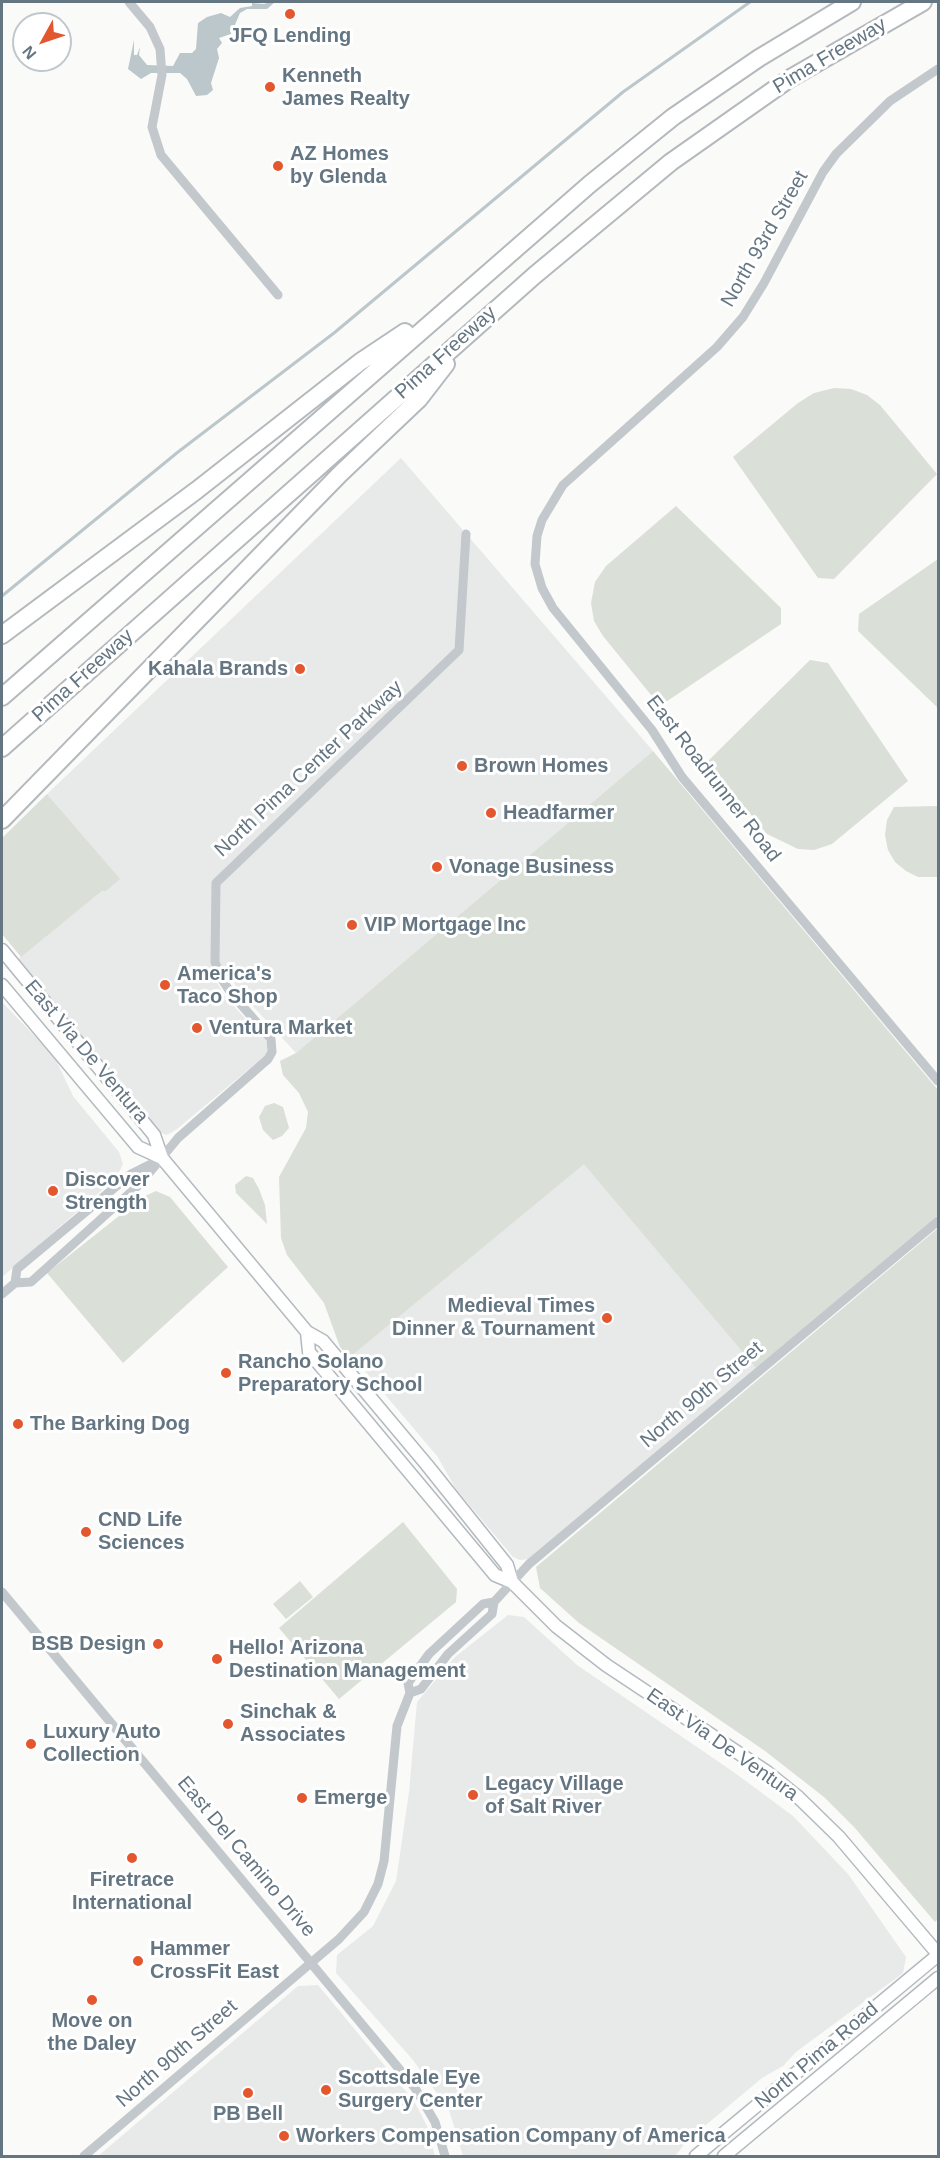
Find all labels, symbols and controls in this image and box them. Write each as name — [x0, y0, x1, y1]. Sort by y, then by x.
marker: JFQ Lending — [283, 7, 297, 21]
north arrow — [12, 12, 72, 72]
street label: Pima Freeway — [769, 13, 891, 99]
place label: JFQ Lending — [229, 24, 351, 48]
text: N — [19, 43, 40, 62]
place label: Kenneth James Realty — [282, 64, 410, 111]
marker: Kenneth James Realty — [263, 80, 277, 94]
place label: AZ Homes by Glenda — [290, 142, 389, 189]
marker: AZ Homes by Glenda — [271, 159, 285, 173]
street label: North 93rd Street — [716, 167, 814, 311]
street label: Pima Freeway — [390, 301, 502, 405]
street label: Pima Freeway — [27, 624, 139, 728]
place label: Kahala Brands — [148, 657, 288, 681]
marker: Kahala Brands — [293, 662, 307, 676]
street label: North Pima Center Parkway — [210, 676, 408, 862]
street label: East Roadrunner Road — [641, 691, 785, 867]
place label: Brown Homes — [474, 754, 608, 778]
marker: Brown Homes — [455, 759, 469, 773]
place label: Headfarmer — [503, 801, 614, 825]
marker: Headfarmer — [484, 806, 498, 820]
place label: Vonage Business — [449, 855, 614, 879]
marker: Vonage Business — [430, 860, 444, 874]
place label: VIP Mortgage Inc — [364, 913, 526, 937]
marker: VIP Mortgage Inc — [345, 918, 359, 932]
place label: America's Taco Shop — [177, 962, 278, 1009]
street label: East Via De Ventura — [19, 975, 153, 1129]
marker: America's Taco Shop — [158, 978, 172, 992]
place label: Ventura Market — [209, 1016, 352, 1040]
marker: Ventura Market — [190, 1021, 204, 1035]
place label: Discover Strength — [65, 1168, 149, 1215]
marker: Discover Strength — [46, 1184, 60, 1198]
place label: Medieval Times Dinner & Tournament — [392, 1294, 595, 1341]
marker: Medieval Times Dinner & Tournament — [600, 1311, 614, 1325]
street label: North 90th Street — [636, 1337, 768, 1453]
place label: Rancho Solano Preparatory School — [238, 1350, 423, 1397]
marker: Rancho Solano Preparatory School — [219, 1366, 233, 1380]
place label: The Barking Dog — [30, 1412, 190, 1436]
marker: The Barking Dog — [11, 1417, 25, 1431]
place label: CND Life Sciences — [98, 1508, 185, 1555]
marker: CND Life Sciences — [79, 1525, 93, 1539]
place label: BSB Design — [32, 1632, 146, 1656]
place label: Hello! Arizona Destination Management — [229, 1636, 466, 1683]
marker: BSB Design — [151, 1637, 165, 1651]
marker: Hello! Arizona Destination Management — [210, 1652, 224, 1666]
street label: East Via De Ventura — [641, 1684, 803, 1806]
place label: Sinchak & Associates — [240, 1700, 346, 1747]
marker: Sinchak & Associates — [221, 1717, 235, 1731]
place label: Luxury Auto Collection — [43, 1720, 161, 1767]
marker: Luxury Auto Collection — [24, 1737, 38, 1751]
street label: East Del Camino Drive — [172, 1772, 320, 1942]
place label: Legacy Village of Salt River — [485, 1772, 624, 1819]
place label: Emerge — [314, 1786, 387, 1810]
marker: Legacy Village of Salt River — [466, 1788, 480, 1802]
marker: Emerge — [295, 1791, 309, 1805]
marker: Firetrace International — [125, 1851, 139, 1865]
place label: Firetrace International — [72, 1868, 192, 1915]
place label: Hammer CrossFit East — [150, 1937, 279, 1984]
marker: Hammer CrossFit East — [131, 1954, 145, 1968]
marker: Move on the Daley — [85, 1993, 99, 2007]
street label: North 90th Street — [112, 1995, 242, 2113]
street label: North Pima Road — [751, 1998, 883, 2114]
place label: Move on the Daley — [48, 2009, 136, 2056]
place label: Scottsdale Eye Surgery Center — [338, 2066, 482, 2113]
marker: Scottsdale Eye Surgery Center — [319, 2083, 333, 2097]
marker: PB Bell — [241, 2086, 255, 2100]
place label: PB Bell — [213, 2102, 283, 2126]
place label: Workers Compensation Company of America — [296, 2124, 726, 2148]
marker: Workers Compensation Company of America — [277, 2129, 291, 2143]

